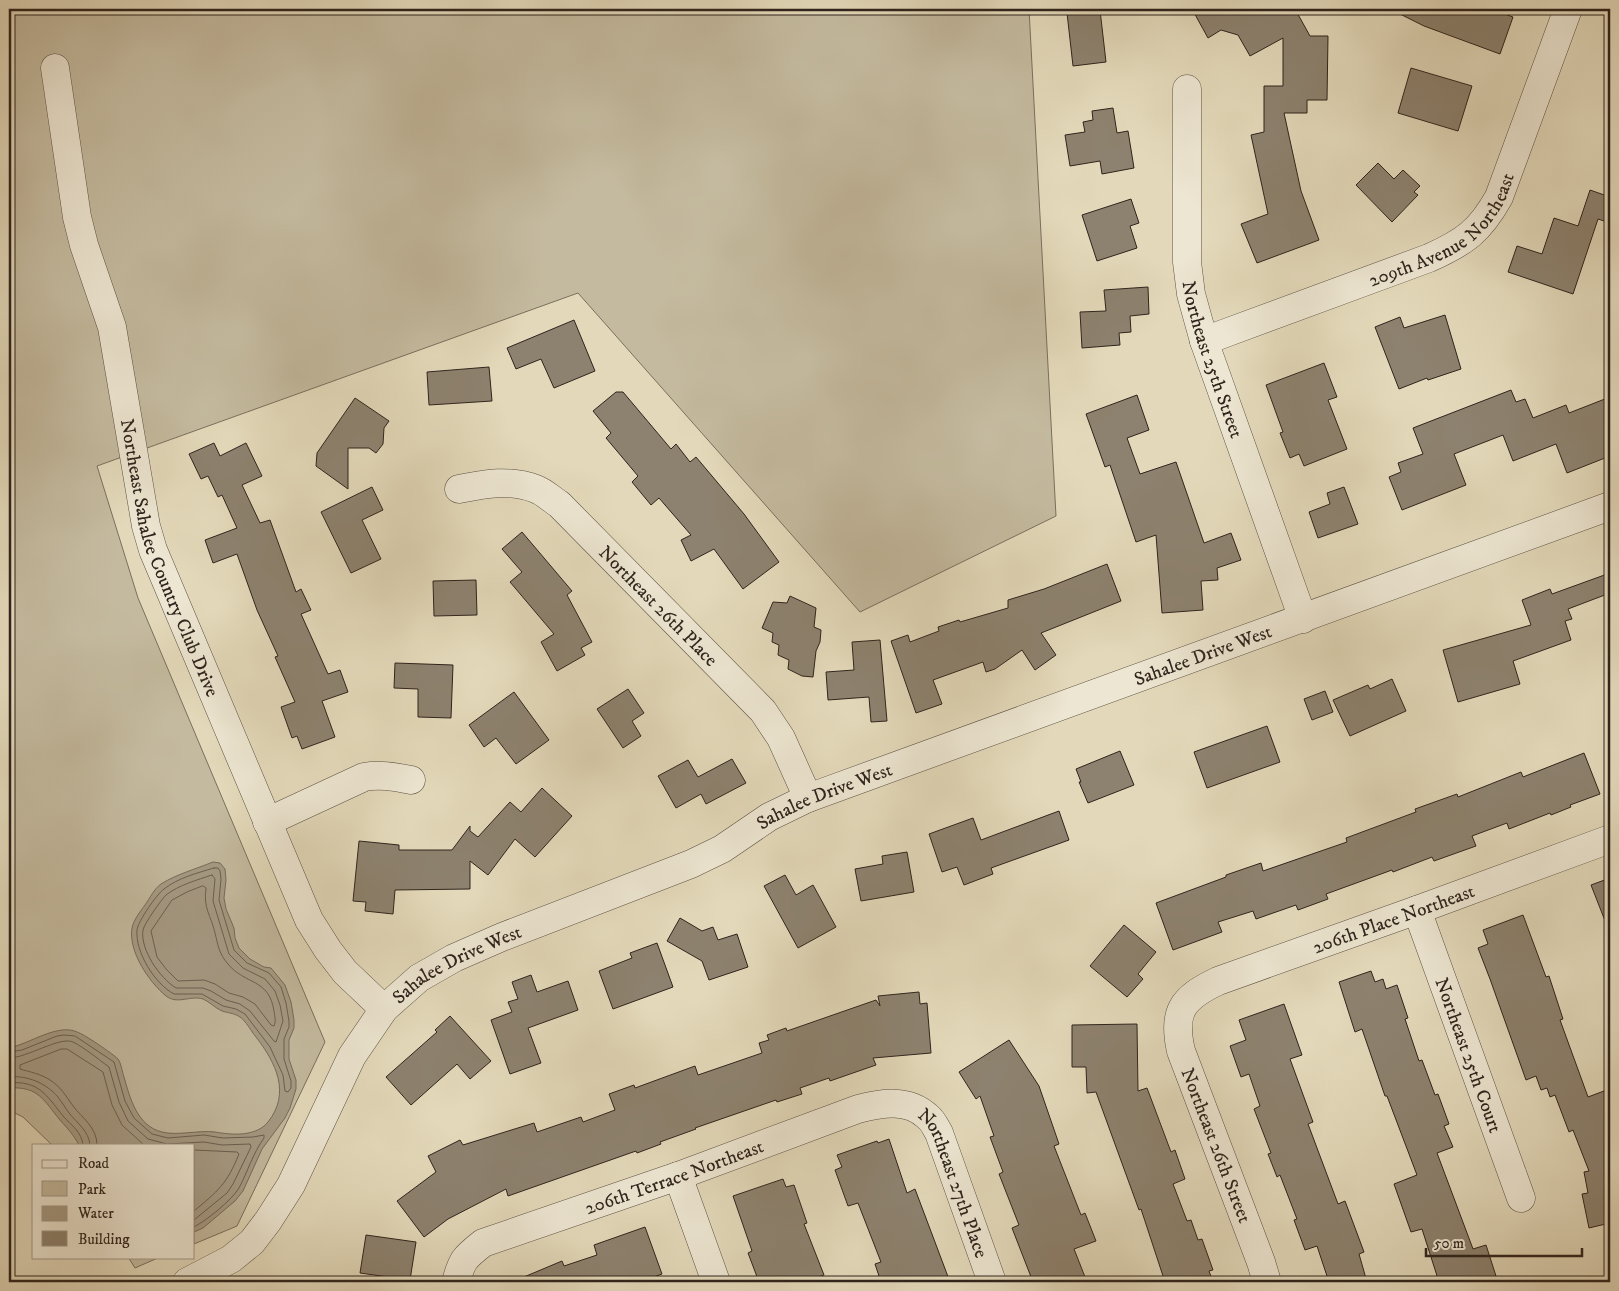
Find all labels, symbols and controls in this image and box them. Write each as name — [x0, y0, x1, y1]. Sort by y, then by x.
street label: 209th Avenue Northeast — [1366, 170, 1520, 292]
street label: Northeast 25th Street — [1176, 280, 1248, 441]
street label: Northeast Sahalee Country Club Drive — [115, 417, 224, 701]
street label: Northeast 26th Place — [593, 541, 722, 672]
street label: Sahalee Drive West — [1131, 620, 1275, 691]
street label: Sahalee Drive West — [753, 758, 895, 835]
street label: 206th Place Northeast — [1310, 880, 1478, 959]
street label: Sahalee Drive West — [388, 921, 525, 1009]
street label: Northeast 25th Court — [1429, 975, 1506, 1136]
street label: Northeast 26th Street — [1175, 1065, 1256, 1226]
street label: Northeast 27th Place — [913, 1104, 992, 1261]
street label: 206th Terrace Northeast — [582, 1135, 767, 1220]
legend — [32, 1144, 195, 1258]
text: Road — [78, 1154, 110, 1173]
text: Park — [78, 1180, 107, 1199]
text: Water — [77, 1204, 114, 1223]
scale bar — [1426, 1226, 1583, 1258]
text: Building — [78, 1230, 130, 1249]
text: 50 m — [1434, 1234, 1464, 1253]

